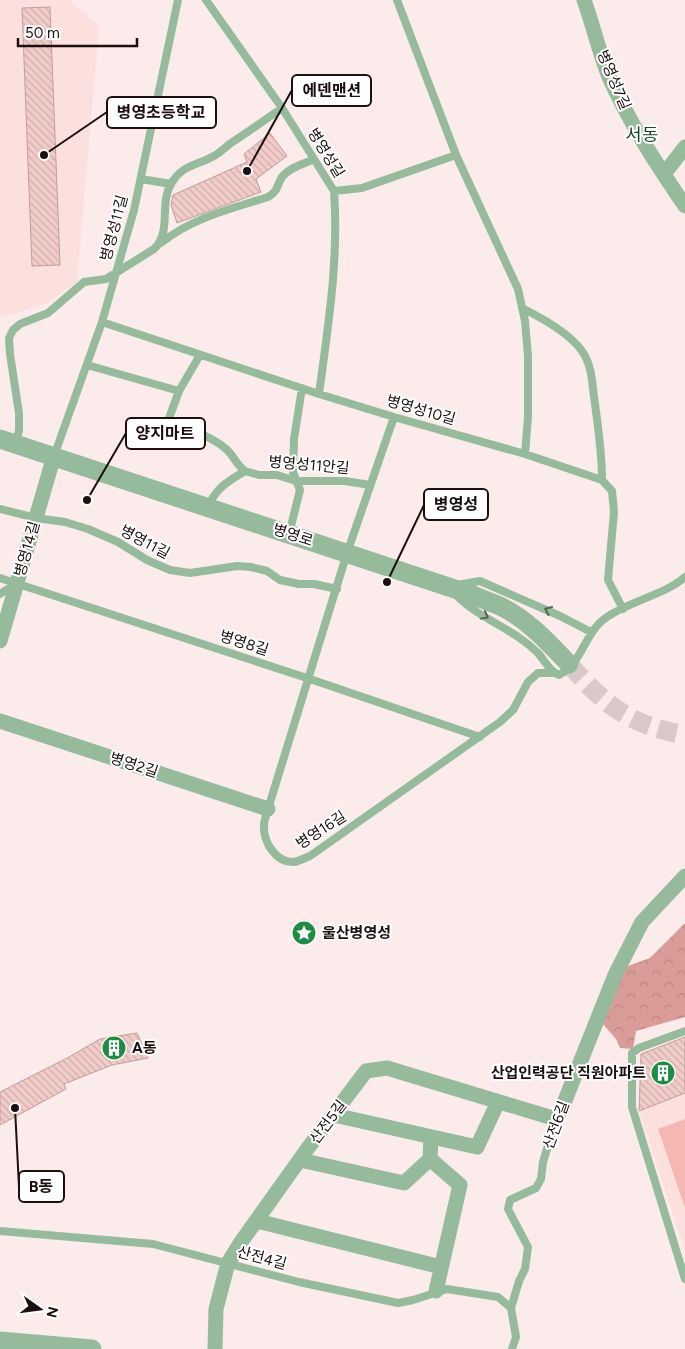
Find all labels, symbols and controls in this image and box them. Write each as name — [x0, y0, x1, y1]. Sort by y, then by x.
scale bar — [18, 15, 136, 47]
text: 50 m — [25, 24, 60, 42]
street label: 병영성7길 — [593, 47, 635, 113]
callout: 에덴맨션 — [292, 75, 371, 106]
text: 에덴맨션 — [303, 81, 361, 100]
callout: 병영초등학교 — [107, 97, 216, 128]
text: 병영초등학교 — [117, 103, 205, 122]
district label: 서동 — [625, 124, 659, 146]
street label: 병영성길 — [304, 125, 348, 181]
street label: 병영성11길 — [97, 193, 131, 263]
street label: 병영성10길 — [384, 392, 458, 428]
callout: 양지마트 — [126, 418, 205, 449]
text: 양지마트 — [136, 424, 195, 443]
street label: 병영성11안길 — [268, 452, 350, 478]
callout: 병영성 — [424, 489, 488, 520]
text: 병영성 — [434, 495, 478, 514]
street label: 병영14길 — [11, 519, 43, 579]
street label: 병영로 — [271, 520, 315, 550]
street label: 병영11길 — [117, 521, 173, 563]
one-way arrow — [544, 606, 553, 617]
one-way arrow — [480, 610, 489, 620]
street label: 병영8길 — [217, 627, 271, 659]
street label: 병영2길 — [108, 749, 160, 781]
street label: 병영16길 — [293, 807, 349, 853]
place icon: 울산병영성 — [291, 920, 317, 946]
place label: 울산병영성 — [322, 924, 391, 942]
building icon: A동 — [101, 1035, 127, 1061]
place label: A동 — [132, 1039, 157, 1057]
building icon: 산업인력공단 직원아파트 — [650, 1060, 676, 1086]
place label: 산업인력공단 직원아파트 — [491, 1064, 646, 1082]
street label: 산전5길 — [306, 1097, 350, 1147]
street label: 산전6길 — [539, 1098, 573, 1152]
callout: B동 — [19, 1171, 64, 1202]
text: B동 — [29, 1177, 53, 1196]
street label: 산전4길 — [235, 1243, 289, 1273]
north arrow — [15, 1284, 65, 1334]
text: N — [43, 1305, 62, 1319]

